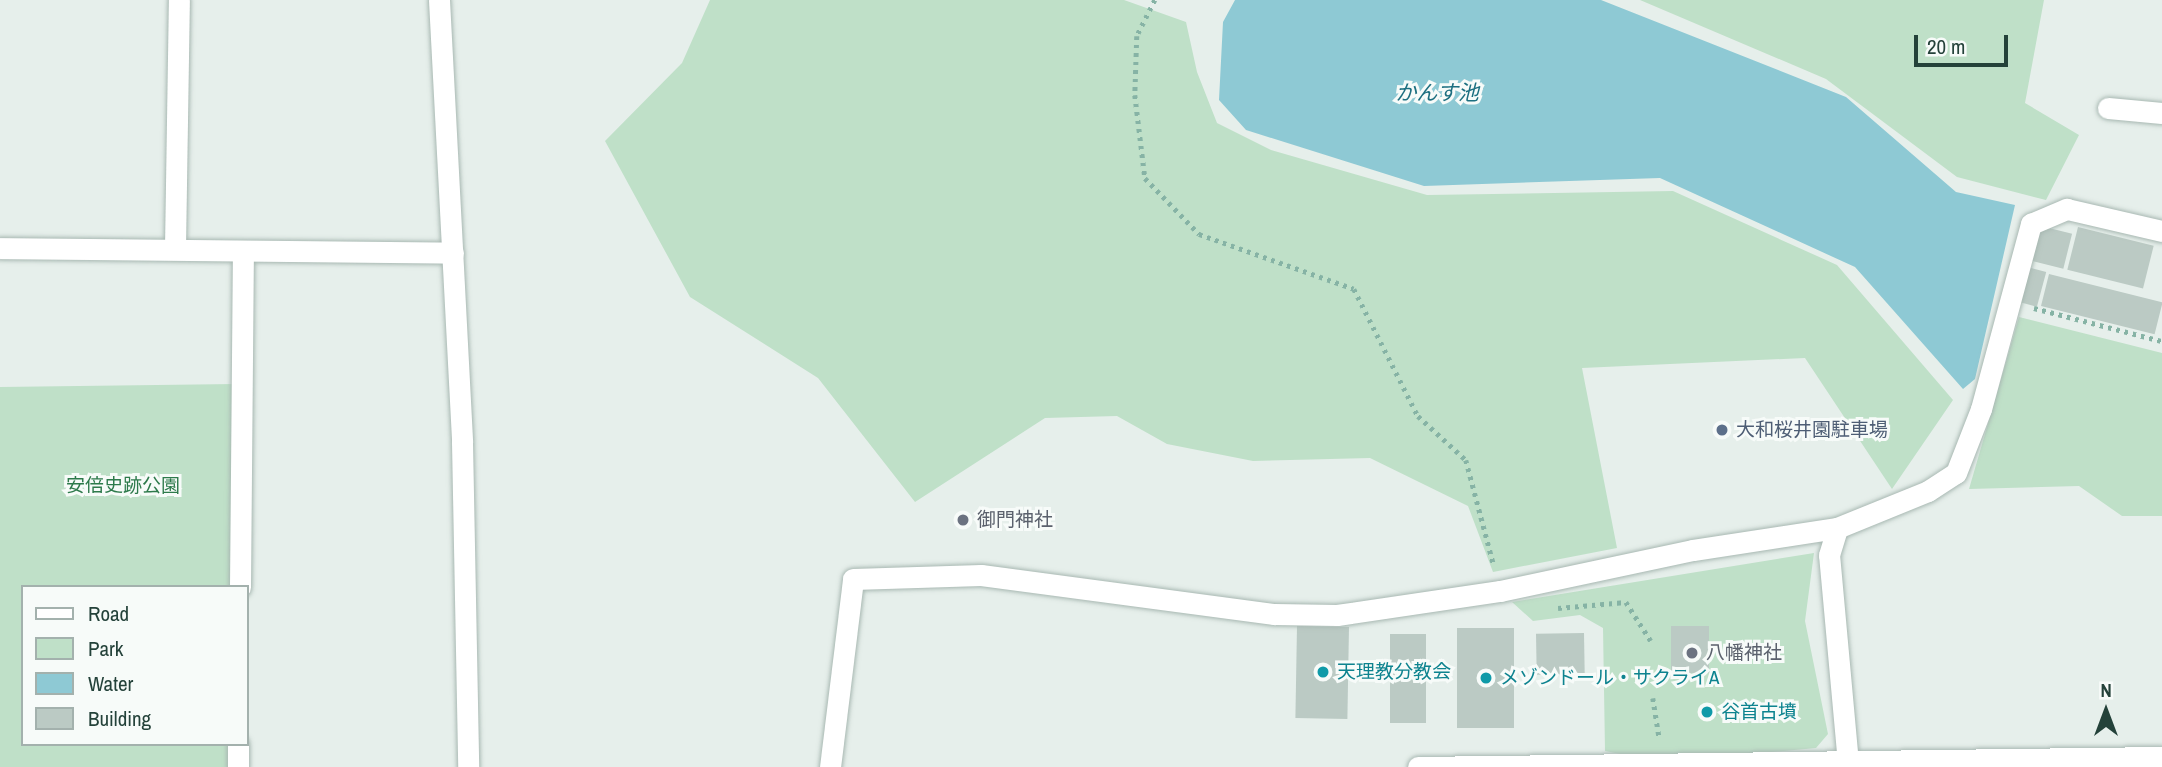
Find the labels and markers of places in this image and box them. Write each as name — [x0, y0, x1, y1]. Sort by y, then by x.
place label: 大和桜井園駐車場 — [1736, 419, 1888, 441]
marker: 大和桜井園駐車場 — [1714, 422, 1730, 438]
place label: 御門神社 — [977, 509, 1053, 531]
marker: 御門神社 — [955, 512, 971, 528]
place label: 八幡神社 — [1706, 642, 1782, 664]
marker: 八幡神社 — [1684, 645, 1700, 661]
place label: 天理教分教会 — [1337, 661, 1451, 683]
marker: 天理教分教会 — [1315, 664, 1331, 680]
place label: メゾンドール・サクライA — [1500, 667, 1719, 689]
marker: メゾンドール・サクライA — [1478, 670, 1494, 686]
place label: 谷首古墳 — [1721, 701, 1797, 723]
marker: 谷首古墳 — [1699, 704, 1715, 720]

